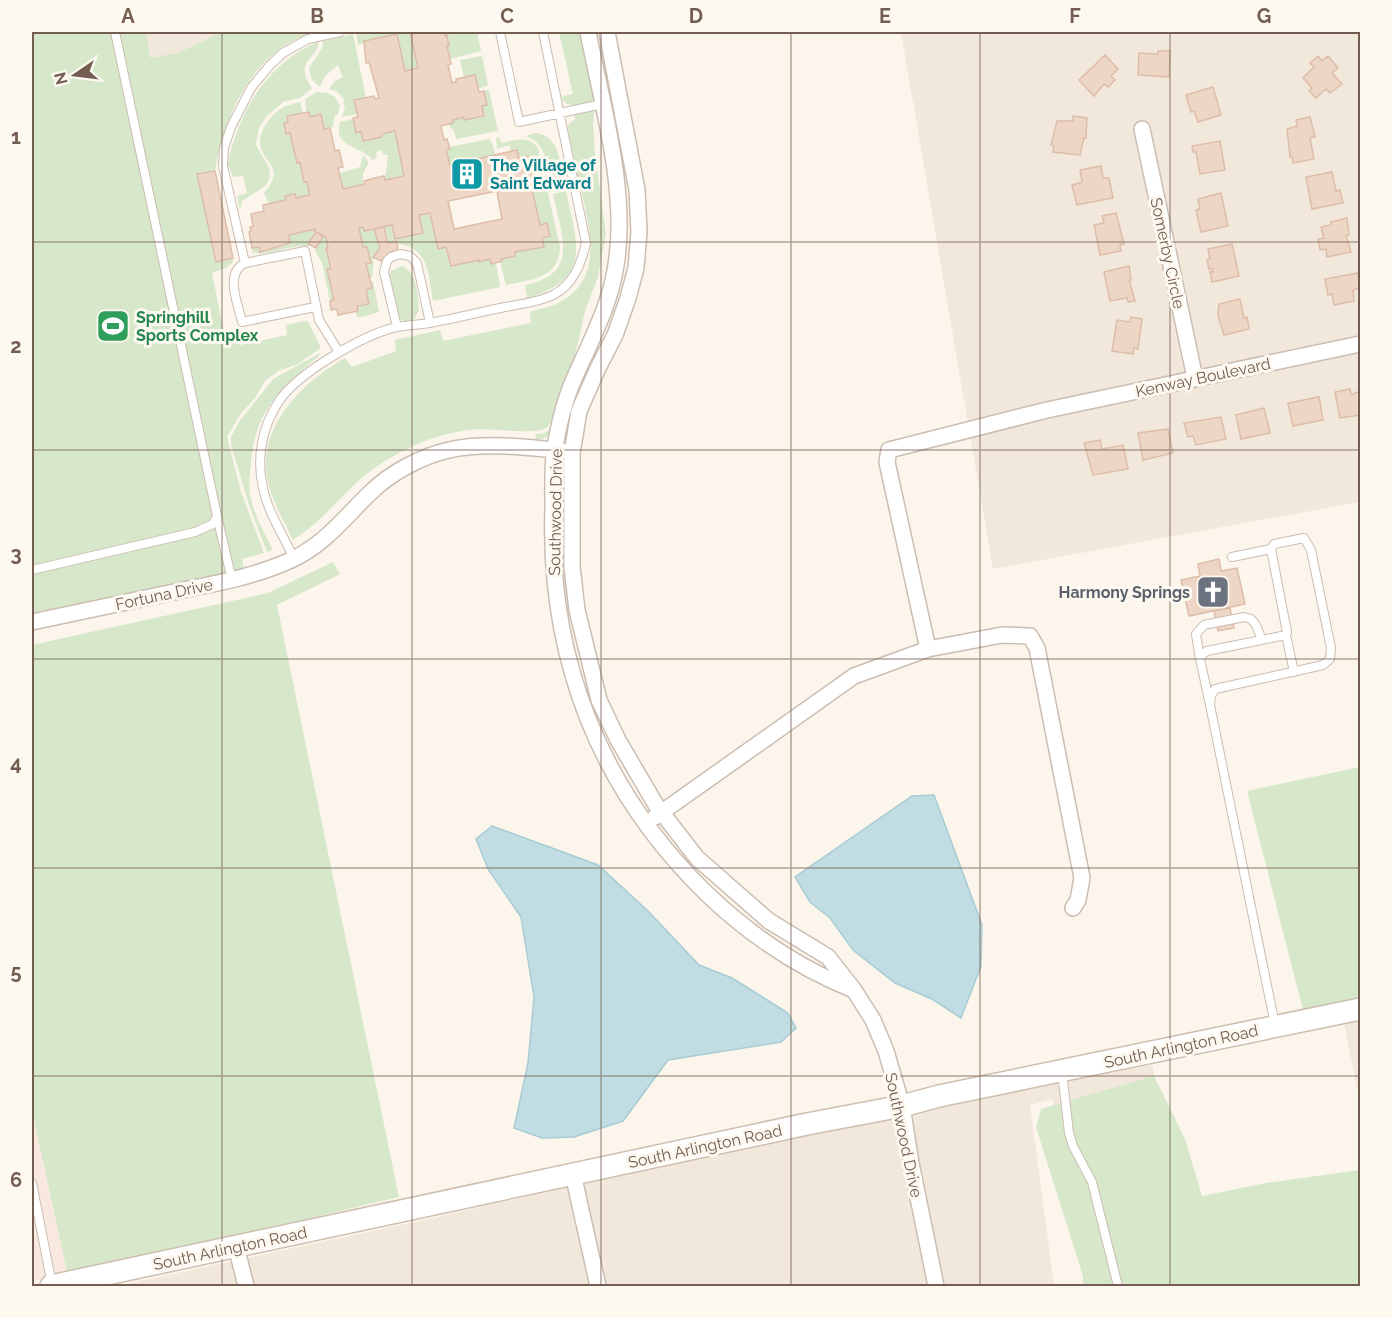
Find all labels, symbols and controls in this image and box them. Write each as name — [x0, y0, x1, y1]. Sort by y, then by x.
text: A — [121, 4, 135, 28]
text: B — [310, 4, 324, 28]
text: C — [500, 4, 514, 28]
text: D — [689, 4, 703, 28]
text: E — [879, 4, 891, 28]
text: F — [1069, 4, 1081, 28]
text: G — [1257, 4, 1271, 28]
north arrow — [45, 45, 105, 105]
text: N — [50, 70, 72, 87]
text: 1 — [11, 125, 21, 149]
building icon: The Village of Saint Edward — [449, 156, 485, 192]
place label: The Village of Saint Edward — [490, 156, 597, 193]
street label: Somerby Circle — [1146, 196, 1189, 310]
sports icon: Springhill Sports Complex — [95, 308, 131, 344]
place label: Springhill Sports Complex — [136, 308, 259, 345]
text: 2 — [10, 334, 22, 358]
street label: Kenway Boulevard — [1134, 354, 1272, 401]
street label: Southwood Drive — [545, 448, 566, 576]
text: 3 — [10, 542, 22, 566]
church icon: Harmony Springs — [1195, 574, 1231, 610]
street label: Fortuna Drive — [114, 575, 215, 614]
place label: Harmony Springs — [1059, 583, 1190, 602]
text: 4 — [10, 751, 22, 775]
text: 5 — [10, 960, 22, 984]
street label: South Arlington Road — [1102, 1021, 1260, 1072]
street label: Southwood Drive — [881, 1071, 926, 1199]
street label: South Arlington Road — [626, 1121, 784, 1172]
text: 6 — [10, 1168, 22, 1192]
street label: South Arlington Road — [151, 1223, 309, 1274]

